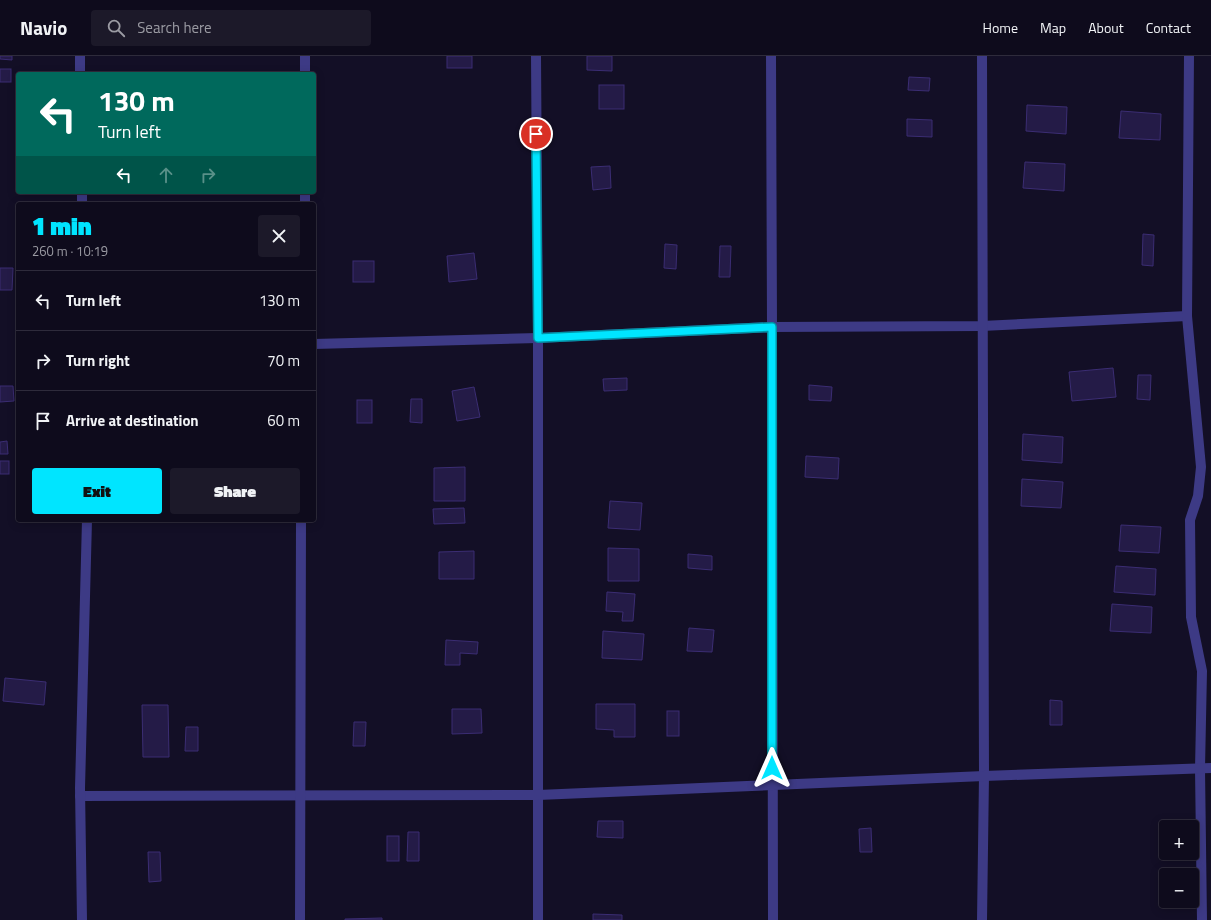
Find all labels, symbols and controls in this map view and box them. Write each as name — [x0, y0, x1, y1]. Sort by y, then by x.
search box — [91, 10, 371, 46]
text: Navio — [20, 13, 67, 42]
text: Search here — [137, 16, 212, 39]
icon: search — [105, 17, 127, 39]
text: Home — [983, 17, 1018, 38]
text: Map — [1040, 17, 1066, 38]
text: About — [1088, 17, 1124, 38]
text: Contact — [1146, 17, 1191, 38]
text: 130 m — [98, 79, 175, 122]
icon: left — [32, 88, 84, 140]
pin — [519, 117, 553, 151]
text: Turn left — [98, 118, 161, 145]
icon: arrive — [525, 123, 547, 145]
icon: left — [113, 164, 135, 186]
icon: ahead — [155, 164, 177, 186]
icon: right — [197, 164, 219, 186]
text: 1 min — [32, 208, 92, 244]
button: close — [258, 215, 300, 257]
text: 260 m · 10:19 — [32, 241, 108, 261]
text: Turn left — [66, 289, 121, 312]
text: 130 m — [259, 289, 300, 312]
icon: left — [32, 290, 54, 312]
text: Turn right — [66, 349, 130, 372]
text: 70 m — [267, 349, 300, 372]
icon: right — [32, 350, 54, 372]
text: Arrive at destination — [66, 409, 199, 432]
text: 60 m — [267, 409, 300, 432]
icon: arrive — [32, 410, 54, 432]
button: Exit — [32, 468, 162, 514]
button: Share — [170, 468, 300, 514]
position arrow — [751, 747, 793, 789]
map controls — [1159, 820, 1199, 908]
button: + — [1159, 820, 1199, 860]
button: − — [1159, 868, 1199, 908]

